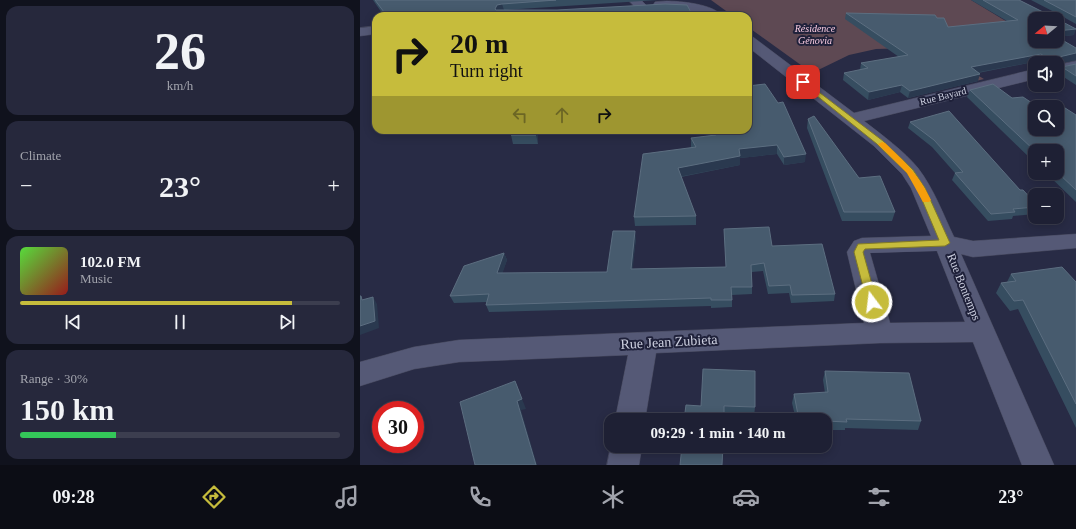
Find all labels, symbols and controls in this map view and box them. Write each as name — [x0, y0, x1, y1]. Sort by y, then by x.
north arrow — [1028, 12, 1064, 48]
map controls — [1028, 12, 1064, 224]
text: 26 — [154, 23, 206, 80]
park label: Résidence Génovia — [794, 23, 836, 46]
icon: right — [384, 28, 436, 80]
text: 20 m — [450, 28, 508, 59]
button: sound — [1028, 56, 1064, 92]
text: Turn right — [450, 61, 523, 81]
pin — [786, 65, 820, 99]
icon: arrive — [792, 71, 814, 93]
text: km/h — [167, 78, 193, 93]
street label: Rue Bayard — [919, 85, 967, 107]
button: search — [1028, 100, 1064, 136]
icon: left — [509, 104, 531, 126]
icon: ahead — [551, 104, 573, 126]
icon: right — [593, 104, 615, 126]
button: + — [1028, 144, 1064, 180]
text: Climate — [20, 148, 61, 163]
text: 23° — [159, 170, 201, 203]
text: − — [20, 173, 32, 198]
text: + — [328, 173, 340, 198]
button: − — [1028, 188, 1064, 224]
street label: Rue Bontemps — [944, 251, 984, 323]
text: 102.0 FM — [80, 254, 141, 270]
text: Music — [80, 271, 113, 286]
position arrow — [851, 281, 893, 323]
icon: previous — [62, 311, 84, 333]
icon: pause — [169, 311, 191, 333]
icon: next — [276, 311, 298, 333]
street label: Rue Jean Zubieta — [620, 332, 719, 352]
text: Range · 30% — [20, 371, 88, 386]
text: 150 km — [20, 393, 114, 426]
speed limit sign: 30 — [372, 401, 424, 453]
text: 09:29 · 1 min · 140 m — [651, 425, 786, 441]
icon: directions — [200, 483, 228, 511]
icon: music — [333, 483, 361, 511]
icon: phone — [466, 483, 494, 511]
icon: climate — [599, 483, 627, 511]
icon: car — [732, 483, 760, 511]
icon: filters — [865, 483, 893, 511]
text: 09:28 — [53, 487, 95, 507]
text: 23° — [998, 487, 1023, 507]

